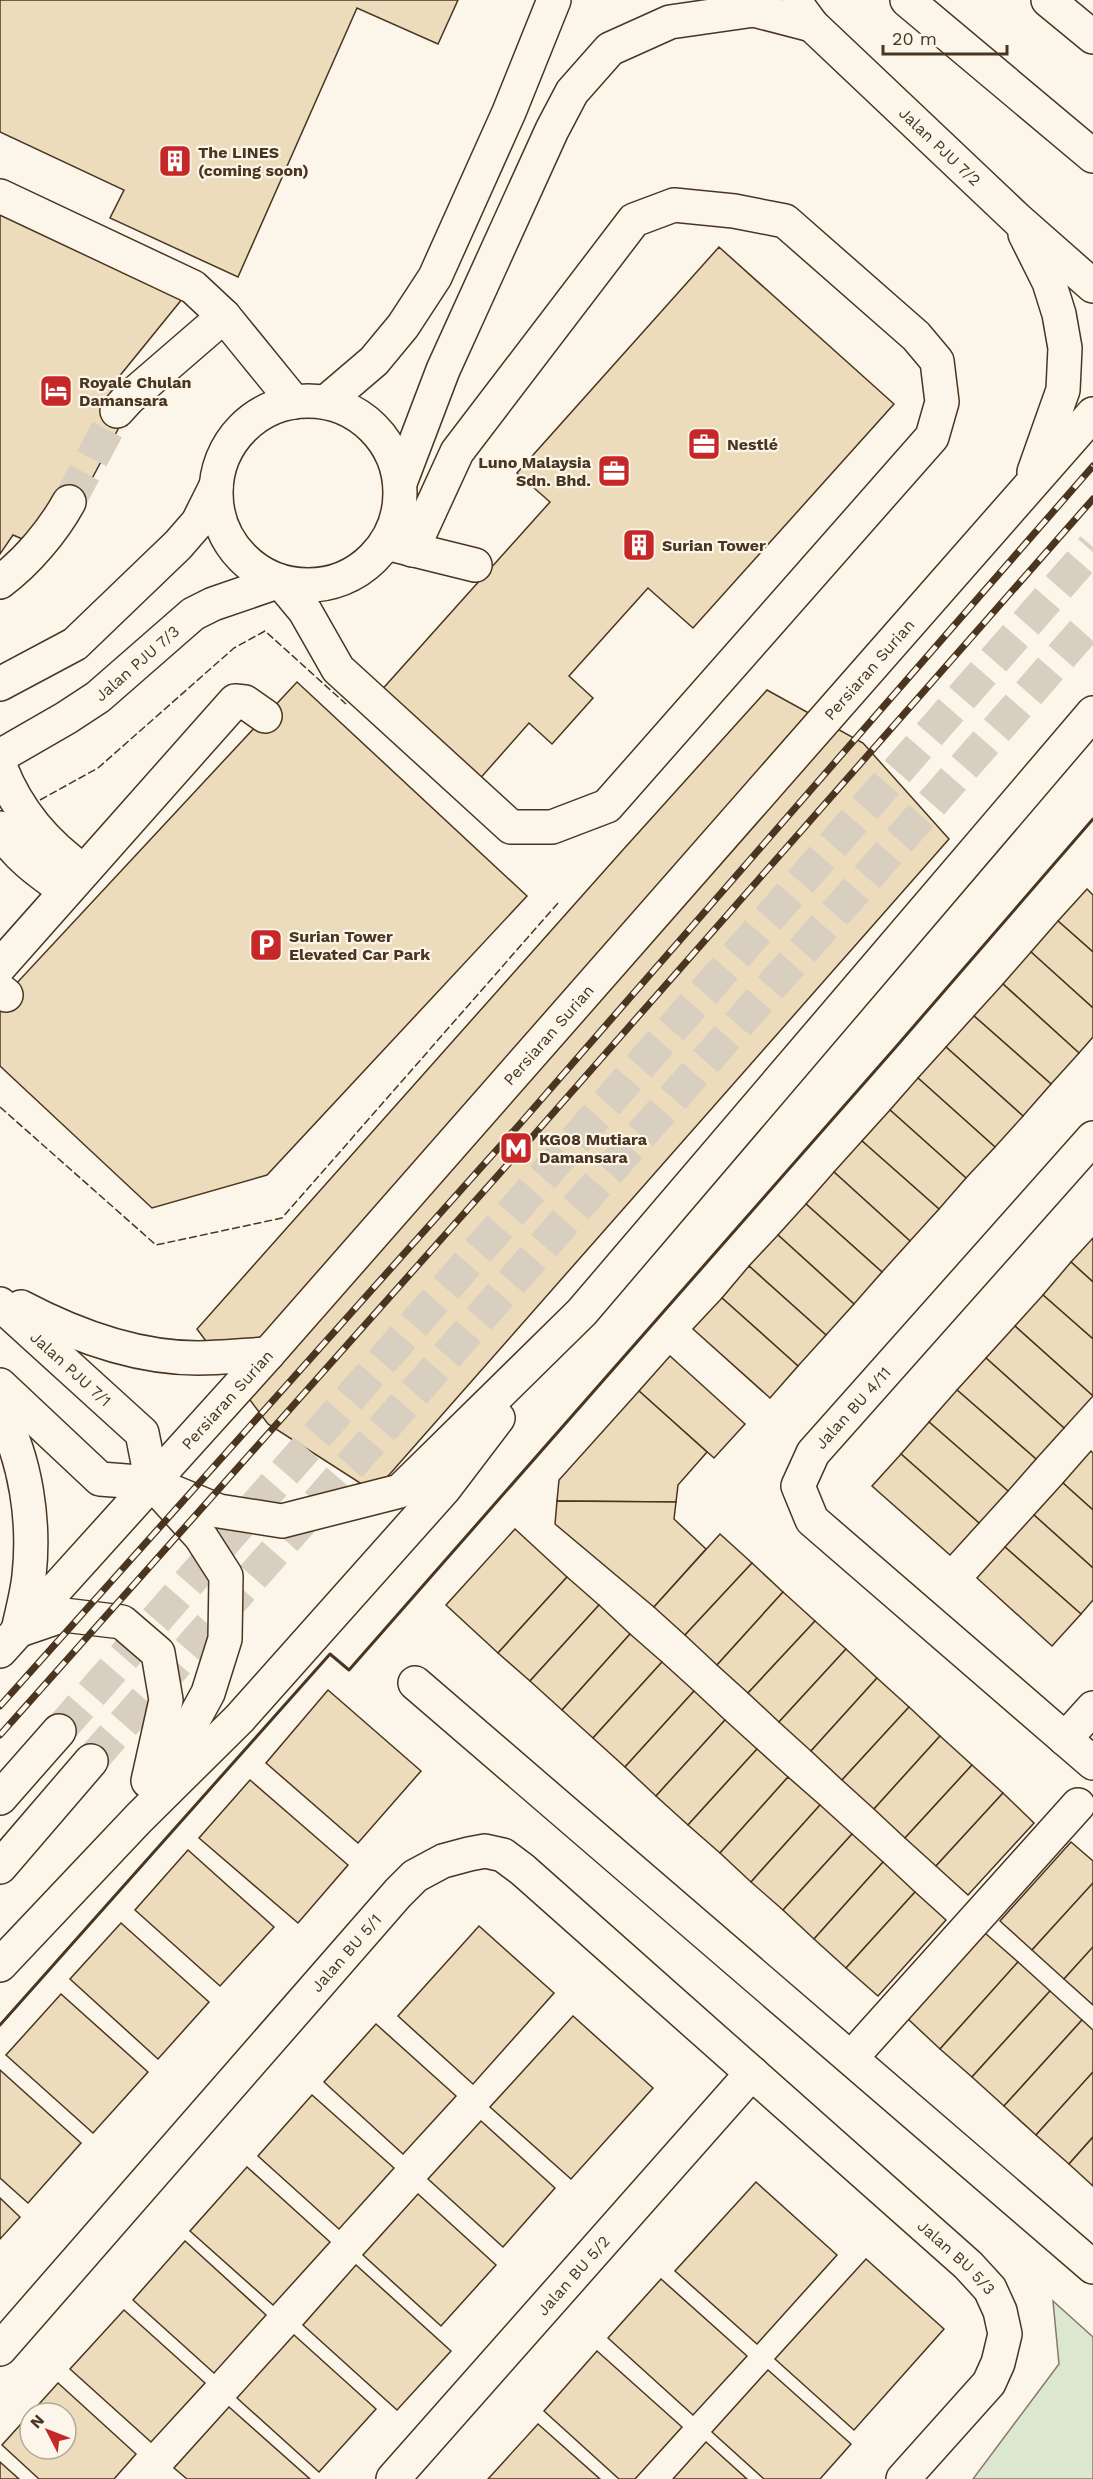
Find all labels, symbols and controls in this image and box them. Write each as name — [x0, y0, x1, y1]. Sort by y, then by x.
scale bar — [883, 18, 1008, 56]
text: 20 m — [892, 28, 937, 49]
street label: Jalan PJU 7/2 — [895, 103, 985, 189]
building icon: The LINES (coming soon) — [157, 143, 193, 179]
place label: The LINES (coming soon) — [198, 143, 309, 180]
hotel icon: Royale Chulan Damansara — [38, 373, 74, 409]
place label: Royale Chulan Damansara — [79, 373, 192, 410]
office icon: Nestlé — [686, 426, 722, 462]
place label: Nestlé — [727, 435, 778, 454]
place label: Luno Malaysia Sdn. Bhd. — [478, 453, 592, 490]
office icon: Luno Malaysia Sdn. Bhd. — [596, 453, 632, 489]
building icon: Surian Tower — [621, 527, 657, 563]
place label: Surian Tower — [662, 536, 766, 555]
street label: Persiaran Surian — [820, 615, 918, 723]
street label: Jalan PJU 7/3 — [91, 621, 183, 705]
parking icon: Surian Tower Elevated Car Park — [248, 927, 284, 963]
place label: Surian Tower Elevated Car Park — [289, 927, 430, 964]
street label: Persiaran Surian — [499, 980, 597, 1089]
metro station icon: KG08 Mutiara Damansara — [498, 1130, 534, 1166]
place label: KG08 Mutiara Damansara — [539, 1130, 648, 1167]
street label: Jalan PJU 7/1 — [27, 1327, 115, 1410]
street label: Persiaran Surian — [177, 1346, 277, 1453]
street label: Jalan BU 4/11 — [811, 1363, 895, 1453]
street label: Jalan BU 5/1 — [307, 1910, 385, 1996]
street label: Jalan BU 5/3 — [914, 2216, 1000, 2298]
street label: Jalan BU 5/2 — [533, 2231, 613, 2319]
north arrow — [18, 2401, 78, 2461]
text: N — [26, 2411, 48, 2432]

